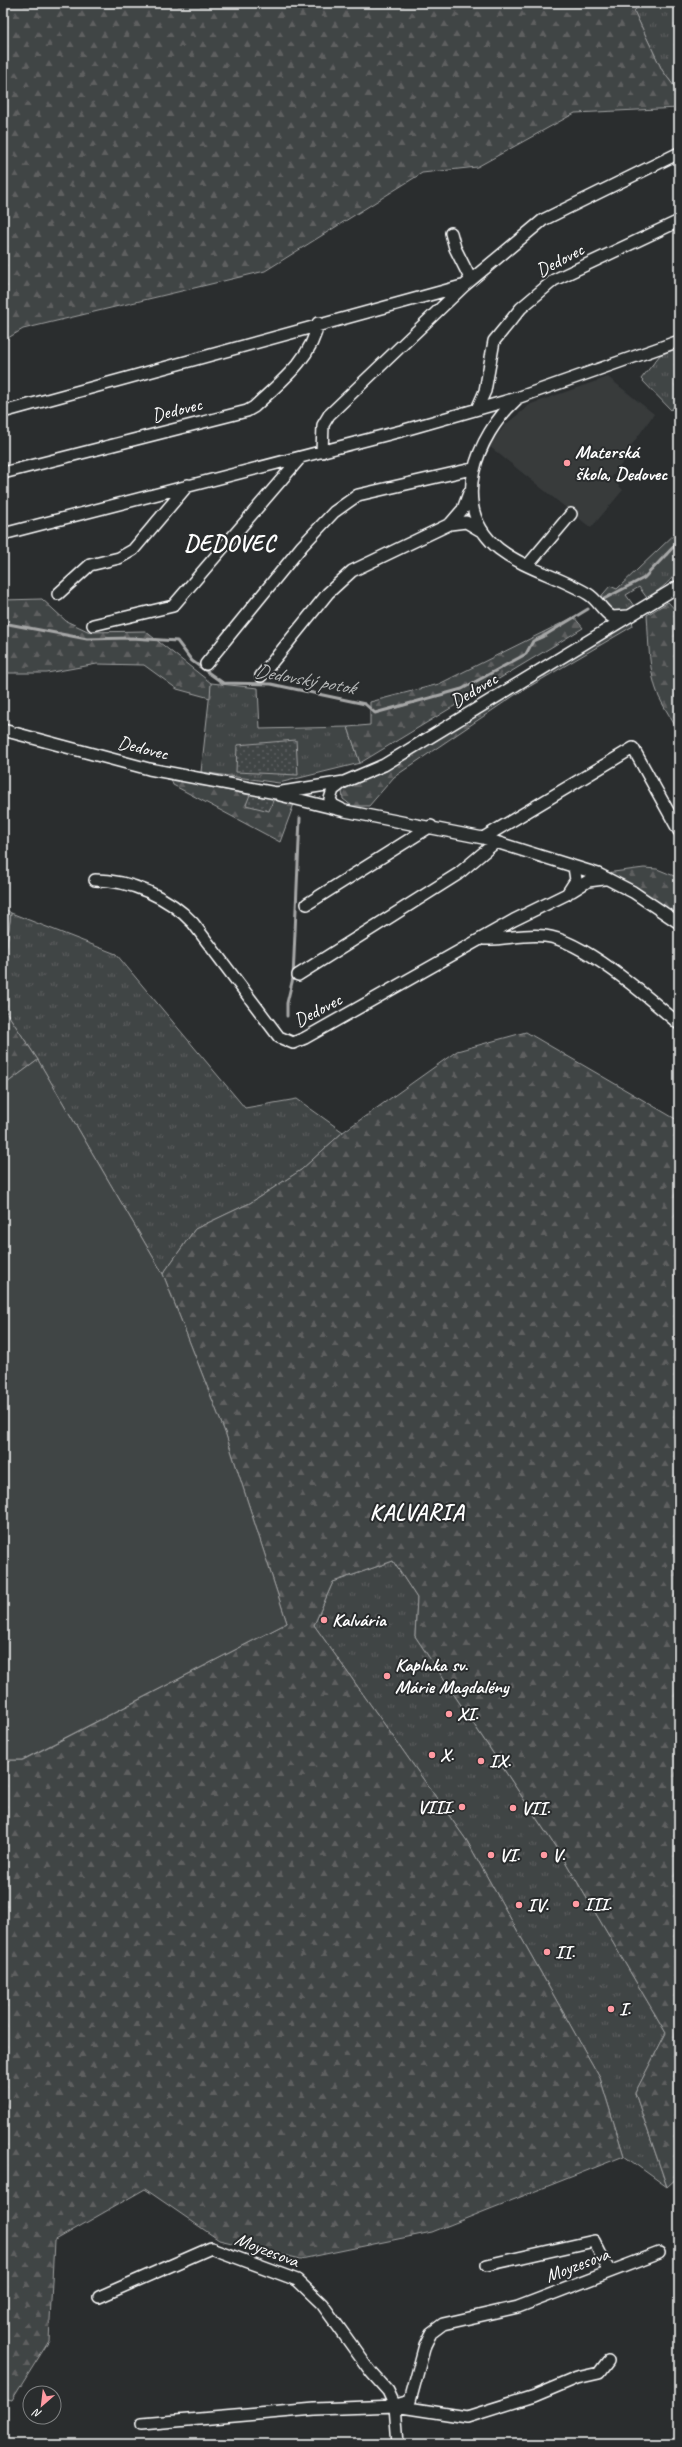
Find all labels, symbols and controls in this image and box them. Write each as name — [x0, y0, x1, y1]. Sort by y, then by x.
street label: Dedovec — [532, 237, 589, 283]
street label: Dedovec — [149, 392, 206, 428]
place label: Materská škola, Dedovec — [575, 440, 668, 486]
marker: Materská škola, Dedovec — [562, 458, 572, 468]
district label: DEDOVEC — [184, 529, 278, 558]
water label: Dedovský potok — [253, 658, 361, 701]
street label: Dedovec — [446, 666, 503, 713]
street label: Dedovec — [115, 730, 172, 766]
street label: Dedovec — [290, 987, 347, 1033]
district label: KALVARIA — [370, 1498, 466, 1527]
place label: Kalvária — [332, 1608, 387, 1632]
marker: Kalvária — [319, 1615, 329, 1625]
place label: Kaplnka sv. Márie Magdalény — [395, 1653, 510, 1699]
marker: Kaplnka sv. Márie Magdalény — [382, 1671, 392, 1681]
place label: XI. — [457, 1702, 479, 1726]
marker: XI. — [444, 1709, 454, 1719]
place label: X. — [440, 1743, 454, 1767]
place label: IX. — [489, 1749, 511, 1773]
marker: X. — [427, 1750, 437, 1760]
marker: IX. — [476, 1756, 486, 1766]
place label: VIII. — [417, 1795, 454, 1819]
place label: VII. — [521, 1796, 550, 1820]
marker: VIII. — [457, 1802, 467, 1812]
marker: VII. — [508, 1803, 518, 1813]
place label: VI. — [499, 1843, 520, 1867]
place label: V. — [552, 1843, 566, 1867]
marker: VI. — [486, 1850, 496, 1860]
marker: V. — [539, 1850, 549, 1860]
place label: III. — [584, 1892, 612, 1916]
place label: IV. — [527, 1893, 549, 1917]
marker: III. — [571, 1899, 581, 1909]
marker: IV. — [514, 1900, 524, 1910]
place label: II. — [555, 1940, 575, 1964]
marker: II. — [542, 1947, 552, 1957]
place label: I. — [619, 1997, 631, 2021]
marker: I. — [606, 2004, 616, 2014]
street label: Moyzesova — [232, 2227, 304, 2274]
street label: Moyzesova — [542, 2241, 614, 2288]
north arrow — [22, 2385, 62, 2425]
text: N — [29, 2405, 44, 2422]

